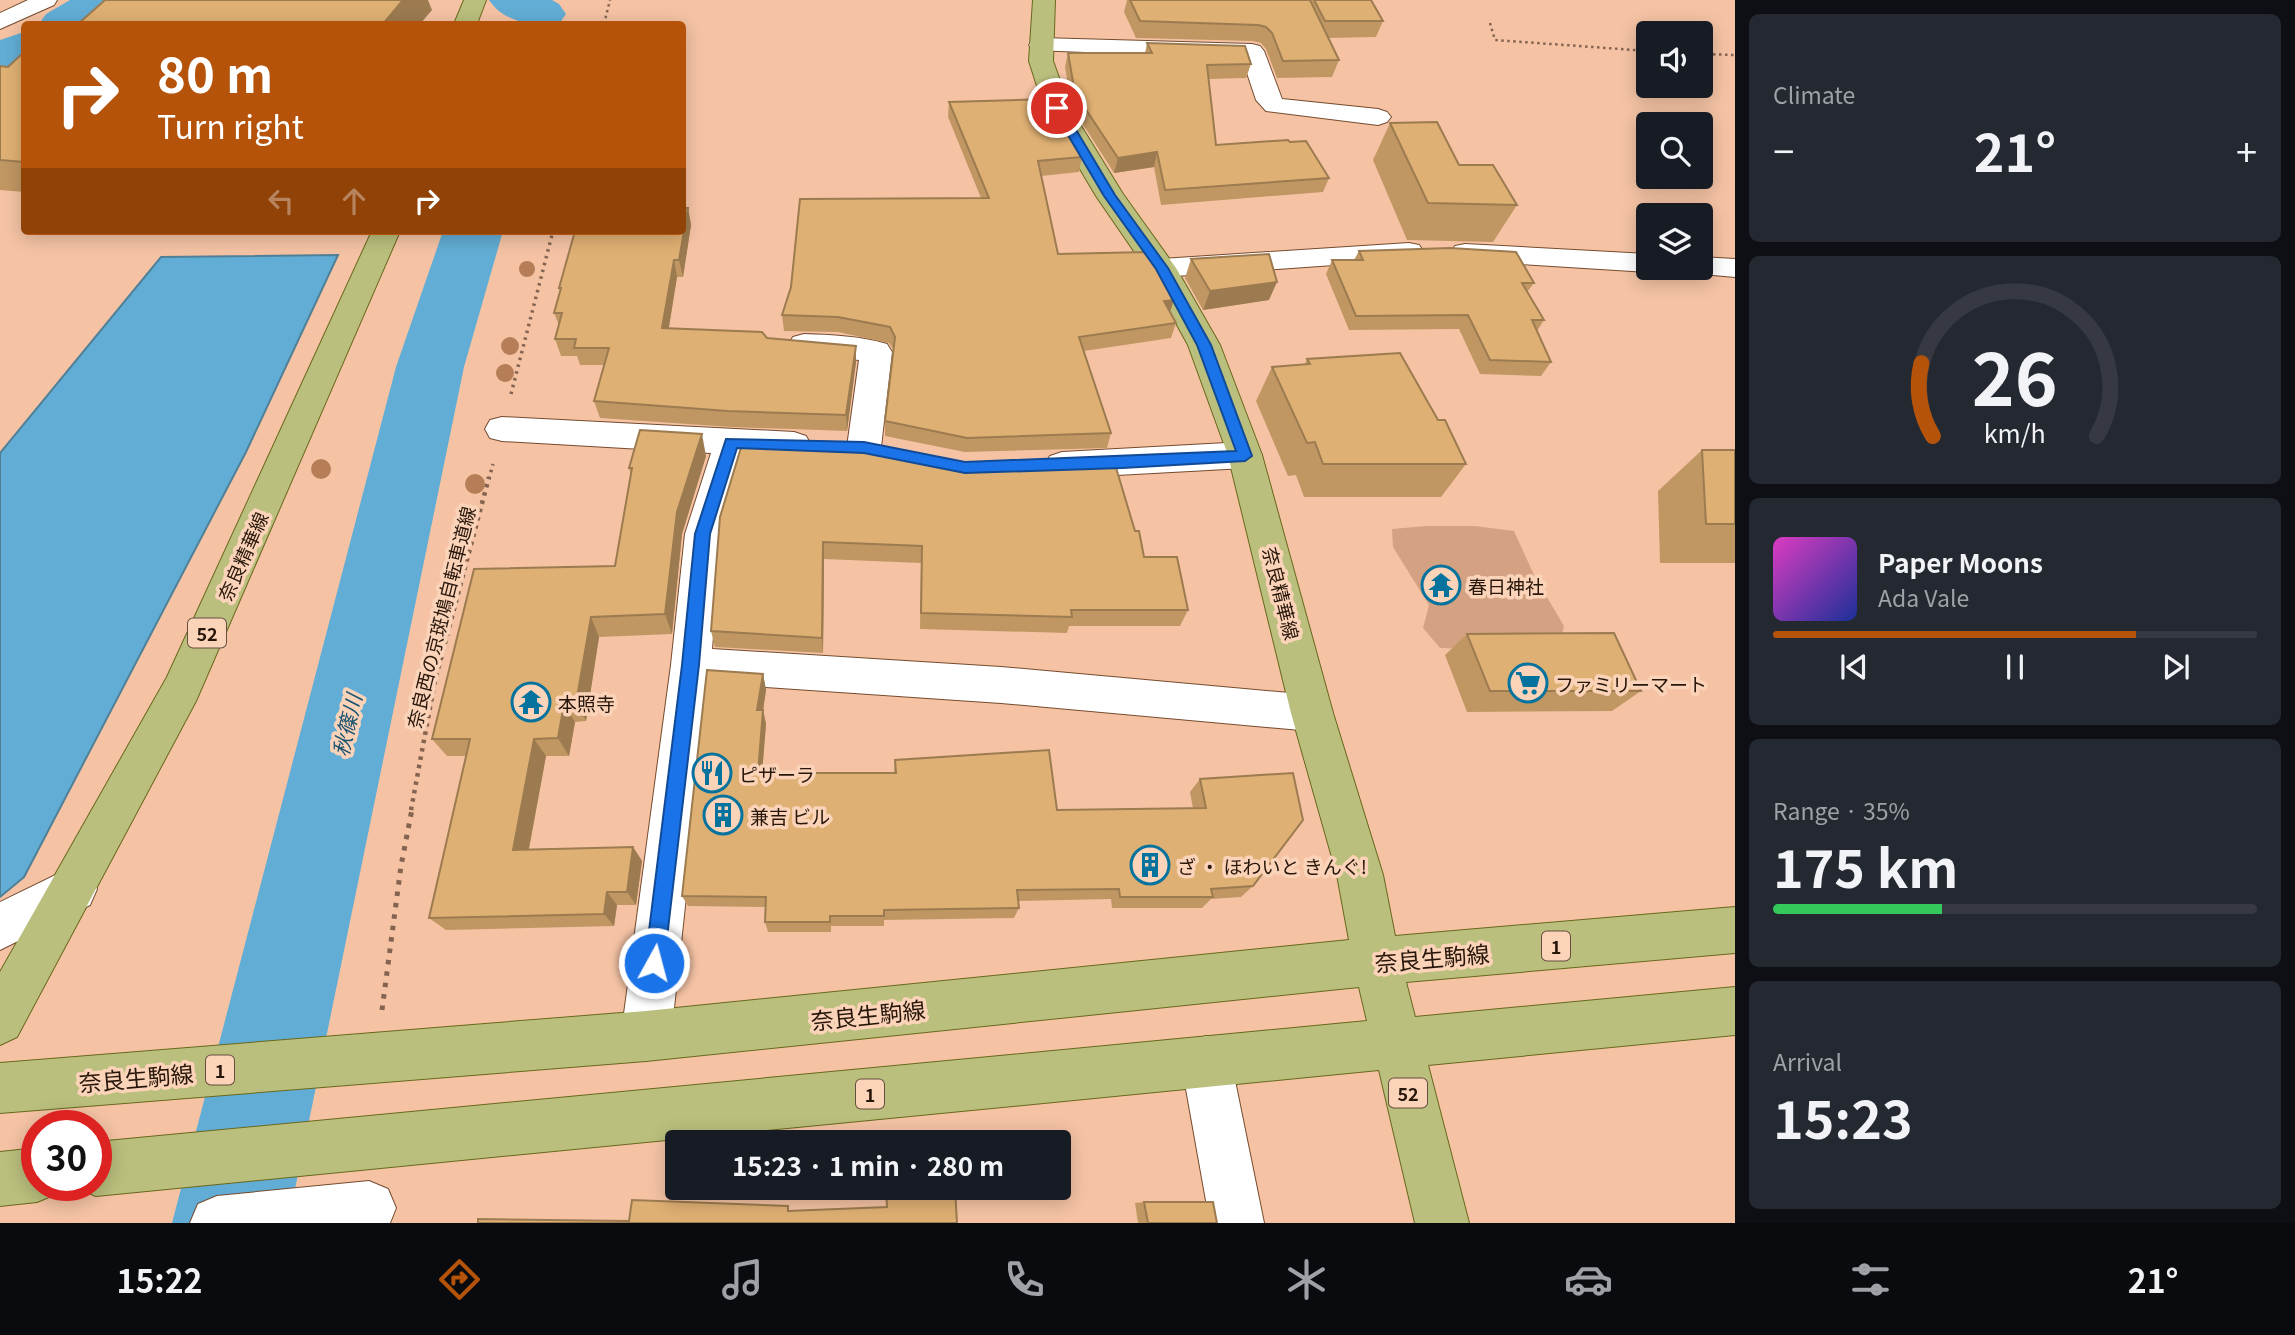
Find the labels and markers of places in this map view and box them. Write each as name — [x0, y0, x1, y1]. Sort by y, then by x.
pin — [1027, 78, 1087, 138]
temple icon: 春日神社 — [1420, 564, 1462, 606]
place label: 春日神社 — [1468, 572, 1544, 599]
supermarket icon: ファミリーマート — [1507, 662, 1549, 704]
place label: ファミリーマート — [1555, 670, 1707, 697]
temple icon: 本照寺 — [510, 681, 552, 723]
place label: 本照寺 — [558, 689, 615, 716]
restaurant icon: ピザーラ — [691, 752, 733, 794]
place label: ピザーラ — [739, 760, 815, 787]
building icon: 兼吉 ビル — [702, 794, 744, 836]
place label: 兼吉 ビル — [750, 802, 830, 829]
building icon: ざ ・ ほわいと きんぐ! — [1129, 844, 1171, 886]
place label: ざ ・ ほわいと きんぐ! — [1177, 852, 1367, 879]

